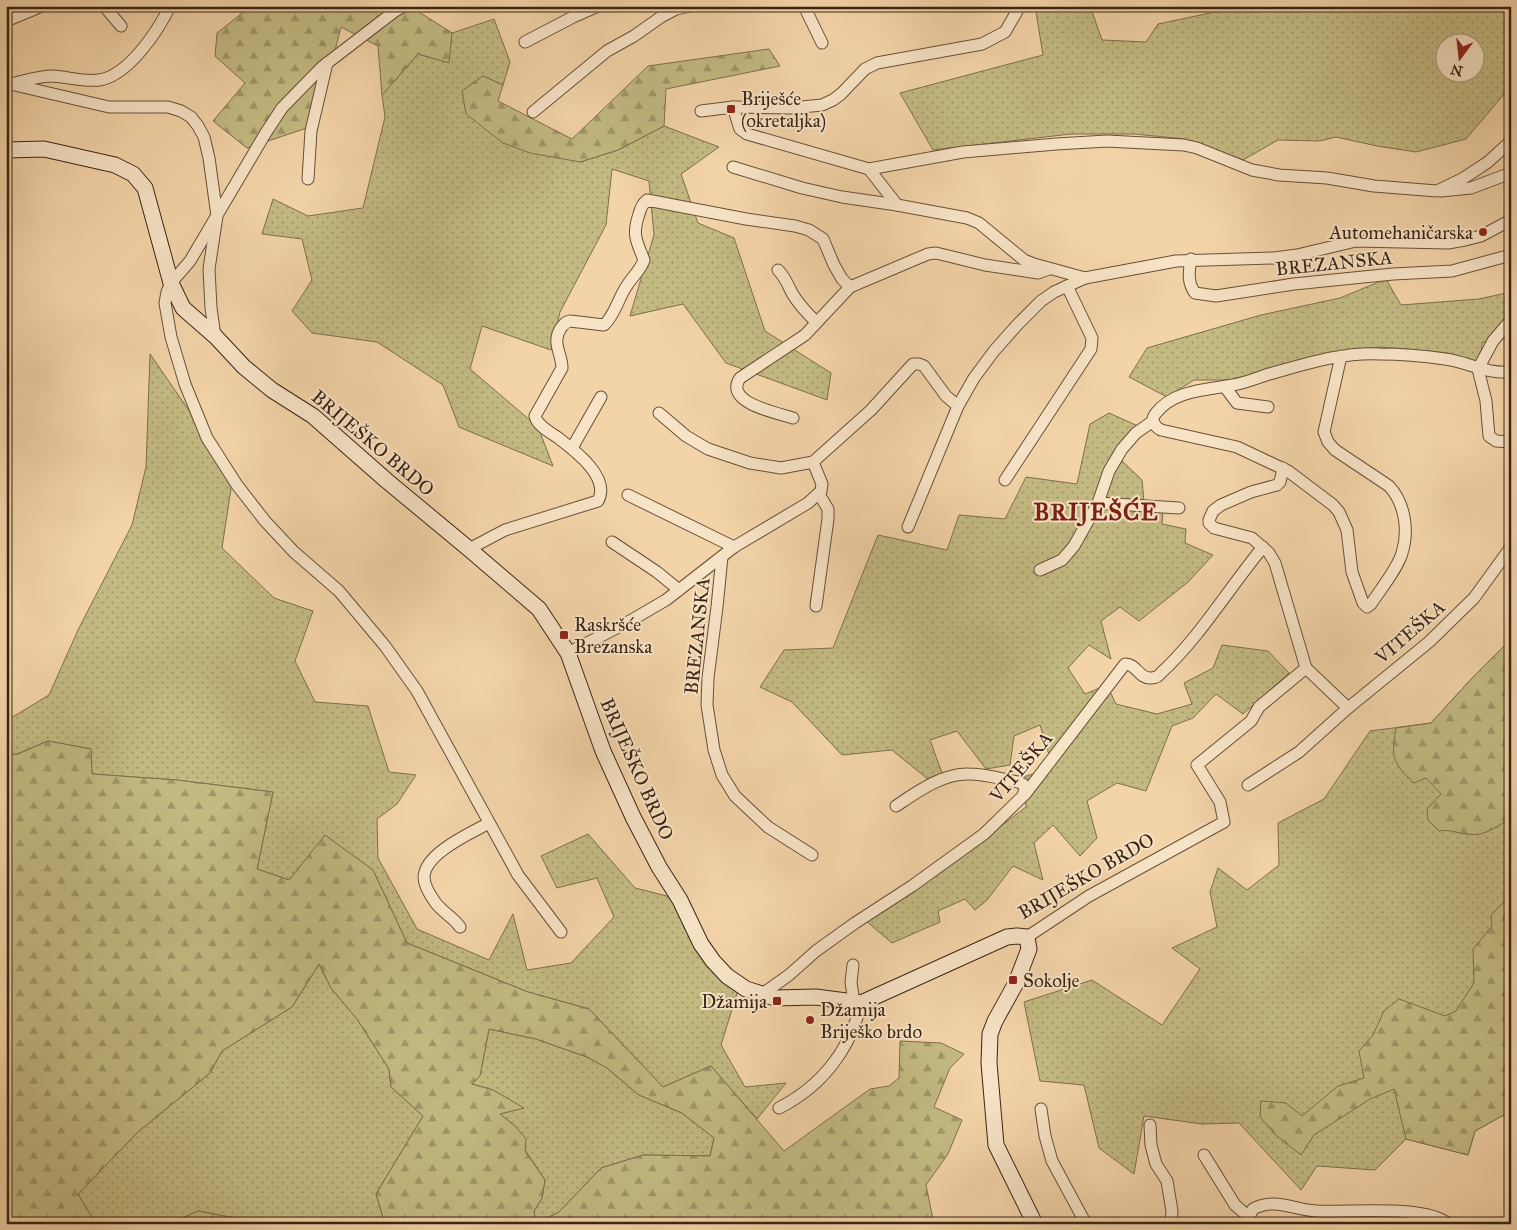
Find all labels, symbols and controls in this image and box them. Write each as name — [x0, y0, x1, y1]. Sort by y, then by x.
north arrow — [1434, 32, 1484, 82]
text: N — [1449, 60, 1465, 80]
place label: Briješće (okretaljka) — [741, 87, 826, 133]
marker: Briješće (okretaljka) — [725, 103, 737, 115]
place label: Automehaničarska — [1328, 221, 1474, 244]
marker: Automehaničarska — [1477, 226, 1489, 238]
street label: BREZANSKA — [1274, 245, 1394, 281]
street label: BRIJEŠKO BRDO — [306, 385, 439, 502]
district label: BRIJEŠĆE — [1033, 496, 1159, 527]
street label: BREZANSKA — [679, 576, 715, 696]
street label: VITEŠKA — [1370, 595, 1450, 669]
place label: Raskršće Brezanska — [574, 613, 653, 658]
marker: Raskršće Brezanska — [558, 629, 570, 641]
street label: BRIJEŠKO BRDO — [594, 694, 679, 844]
street label: VITEŠKA — [984, 727, 1057, 808]
street label: BRIJEŠKO BRDO — [1014, 828, 1158, 925]
place label: Sokolje — [1023, 969, 1080, 992]
marker: Sokolje — [1007, 974, 1019, 986]
place label: Džamija — [701, 990, 768, 1013]
marker: Džamija — [771, 995, 783, 1007]
place label: Džamija Briješko brdo — [820, 998, 922, 1043]
marker: Džamija Briješko brdo — [804, 1014, 816, 1026]

